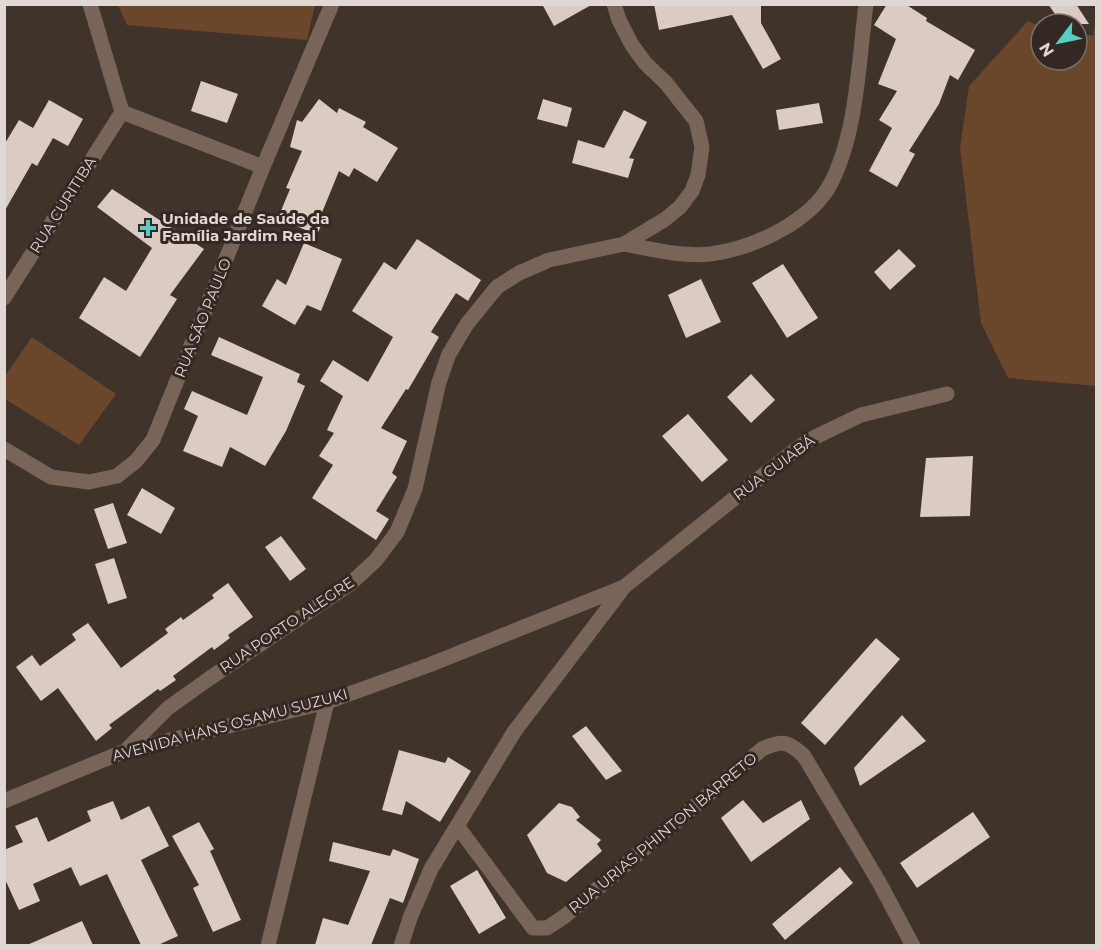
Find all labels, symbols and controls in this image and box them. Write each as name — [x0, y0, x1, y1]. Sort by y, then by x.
north arrow — [1029, 12, 1089, 72]
text: N — [1035, 39, 1058, 60]
street label: RUA CURITIBA — [25, 153, 100, 257]
place label: Unidade de Saúde da Família Jardim Real — [162, 209, 329, 245]
marker: Unidade de Saúde da Família Jardim Real — [139, 219, 157, 237]
street label: RUA SÃO PAULO — [170, 255, 235, 380]
street label: RUA CUIABÁ — [729, 431, 818, 504]
street label: RUA PORTO ALEGRE — [216, 572, 358, 677]
street label: AVENIDA HANS OSAMU SUZUKI — [110, 684, 350, 765]
street label: RUA URIAS PHINTON BARRETO — [565, 748, 761, 917]

